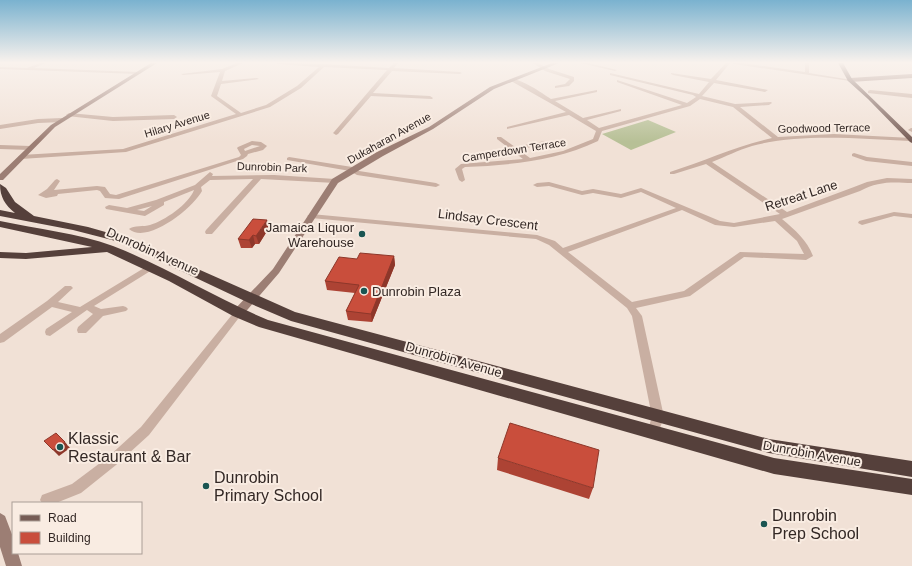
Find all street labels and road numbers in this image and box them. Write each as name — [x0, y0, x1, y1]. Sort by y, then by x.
street label: Hilary Avenue — [143, 108, 211, 140]
street label: Dukaharan Avenue — [345, 110, 433, 166]
street label: Goodwood Terrace — [778, 121, 870, 135]
street label: Camperdown Terrace — [461, 136, 567, 164]
street label: Dunrobin Park — [237, 160, 308, 174]
street label: Retreat Lane — [763, 177, 839, 214]
street label: Lindsay Crescent — [437, 206, 539, 233]
street label: Dunrobin Avenue — [104, 224, 201, 279]
street label: Dunrobin Avenue — [404, 339, 504, 380]
street label: Dunrobin Avenue — [762, 437, 862, 470]

